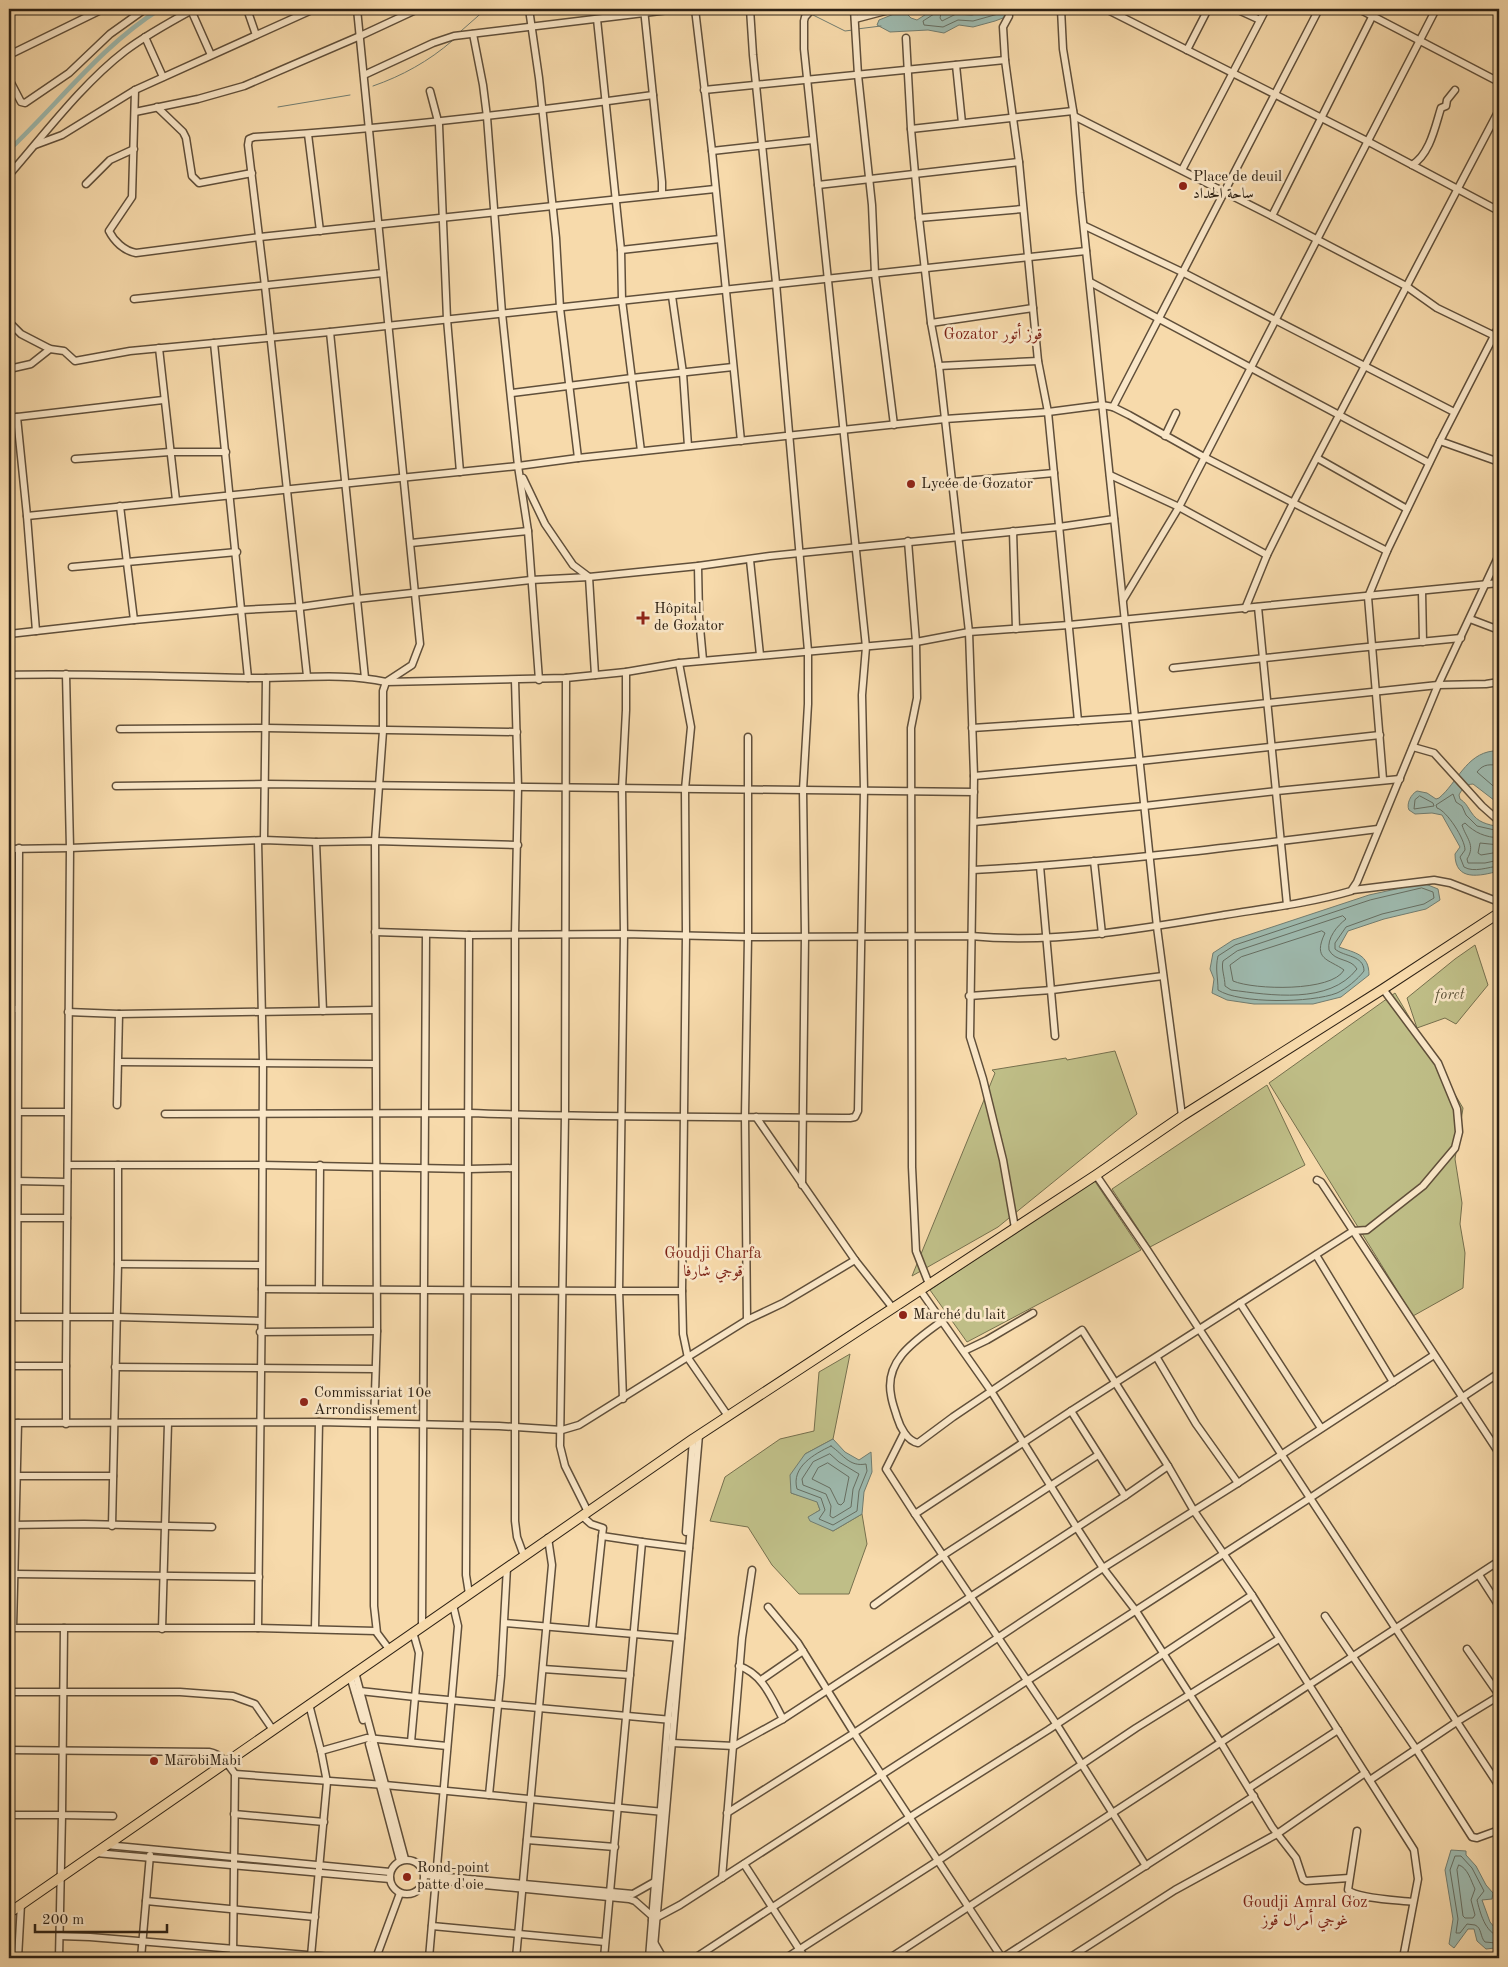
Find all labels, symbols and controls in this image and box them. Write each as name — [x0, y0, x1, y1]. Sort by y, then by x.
place label: Place de deuil ساحة الحداد — [1193, 170, 1282, 202]
marker: Place de deuil ساحة الحداد — [1177, 180, 1189, 192]
district label: Gozator قوز أتور — [944, 322, 1042, 344]
place label: Lycée de Gozator — [921, 477, 1033, 492]
marker: Lycée de Gozator — [905, 478, 917, 490]
place label: Hôpital de Gozator — [654, 602, 724, 634]
marker: Hôpital de Gozator — [636, 611, 650, 625]
park label: foret — [1434, 988, 1465, 1003]
district label: Goudji Charfa قوجي شارفا — [664, 1246, 762, 1283]
place label: Marché du lait — [913, 1308, 1006, 1323]
marker: Marché du lait — [897, 1309, 909, 1321]
place label: Commissariat 10e Arrondissement — [314, 1386, 431, 1418]
marker: Commissariat 10e Arrondissement — [298, 1396, 310, 1408]
place label: MarobiMabi — [164, 1754, 241, 1769]
marker: MarobiMabi — [148, 1755, 160, 1767]
place label: Rond-point patte d'oie — [417, 1861, 489, 1893]
marker: Rond-point patte d'oie — [401, 1871, 413, 1883]
district label: Goudji Amral Goz غوجي أمرال قوز — [1243, 1895, 1367, 1932]
scale bar — [35, 1902, 168, 1934]
text: 200 m — [42, 1913, 84, 1928]

